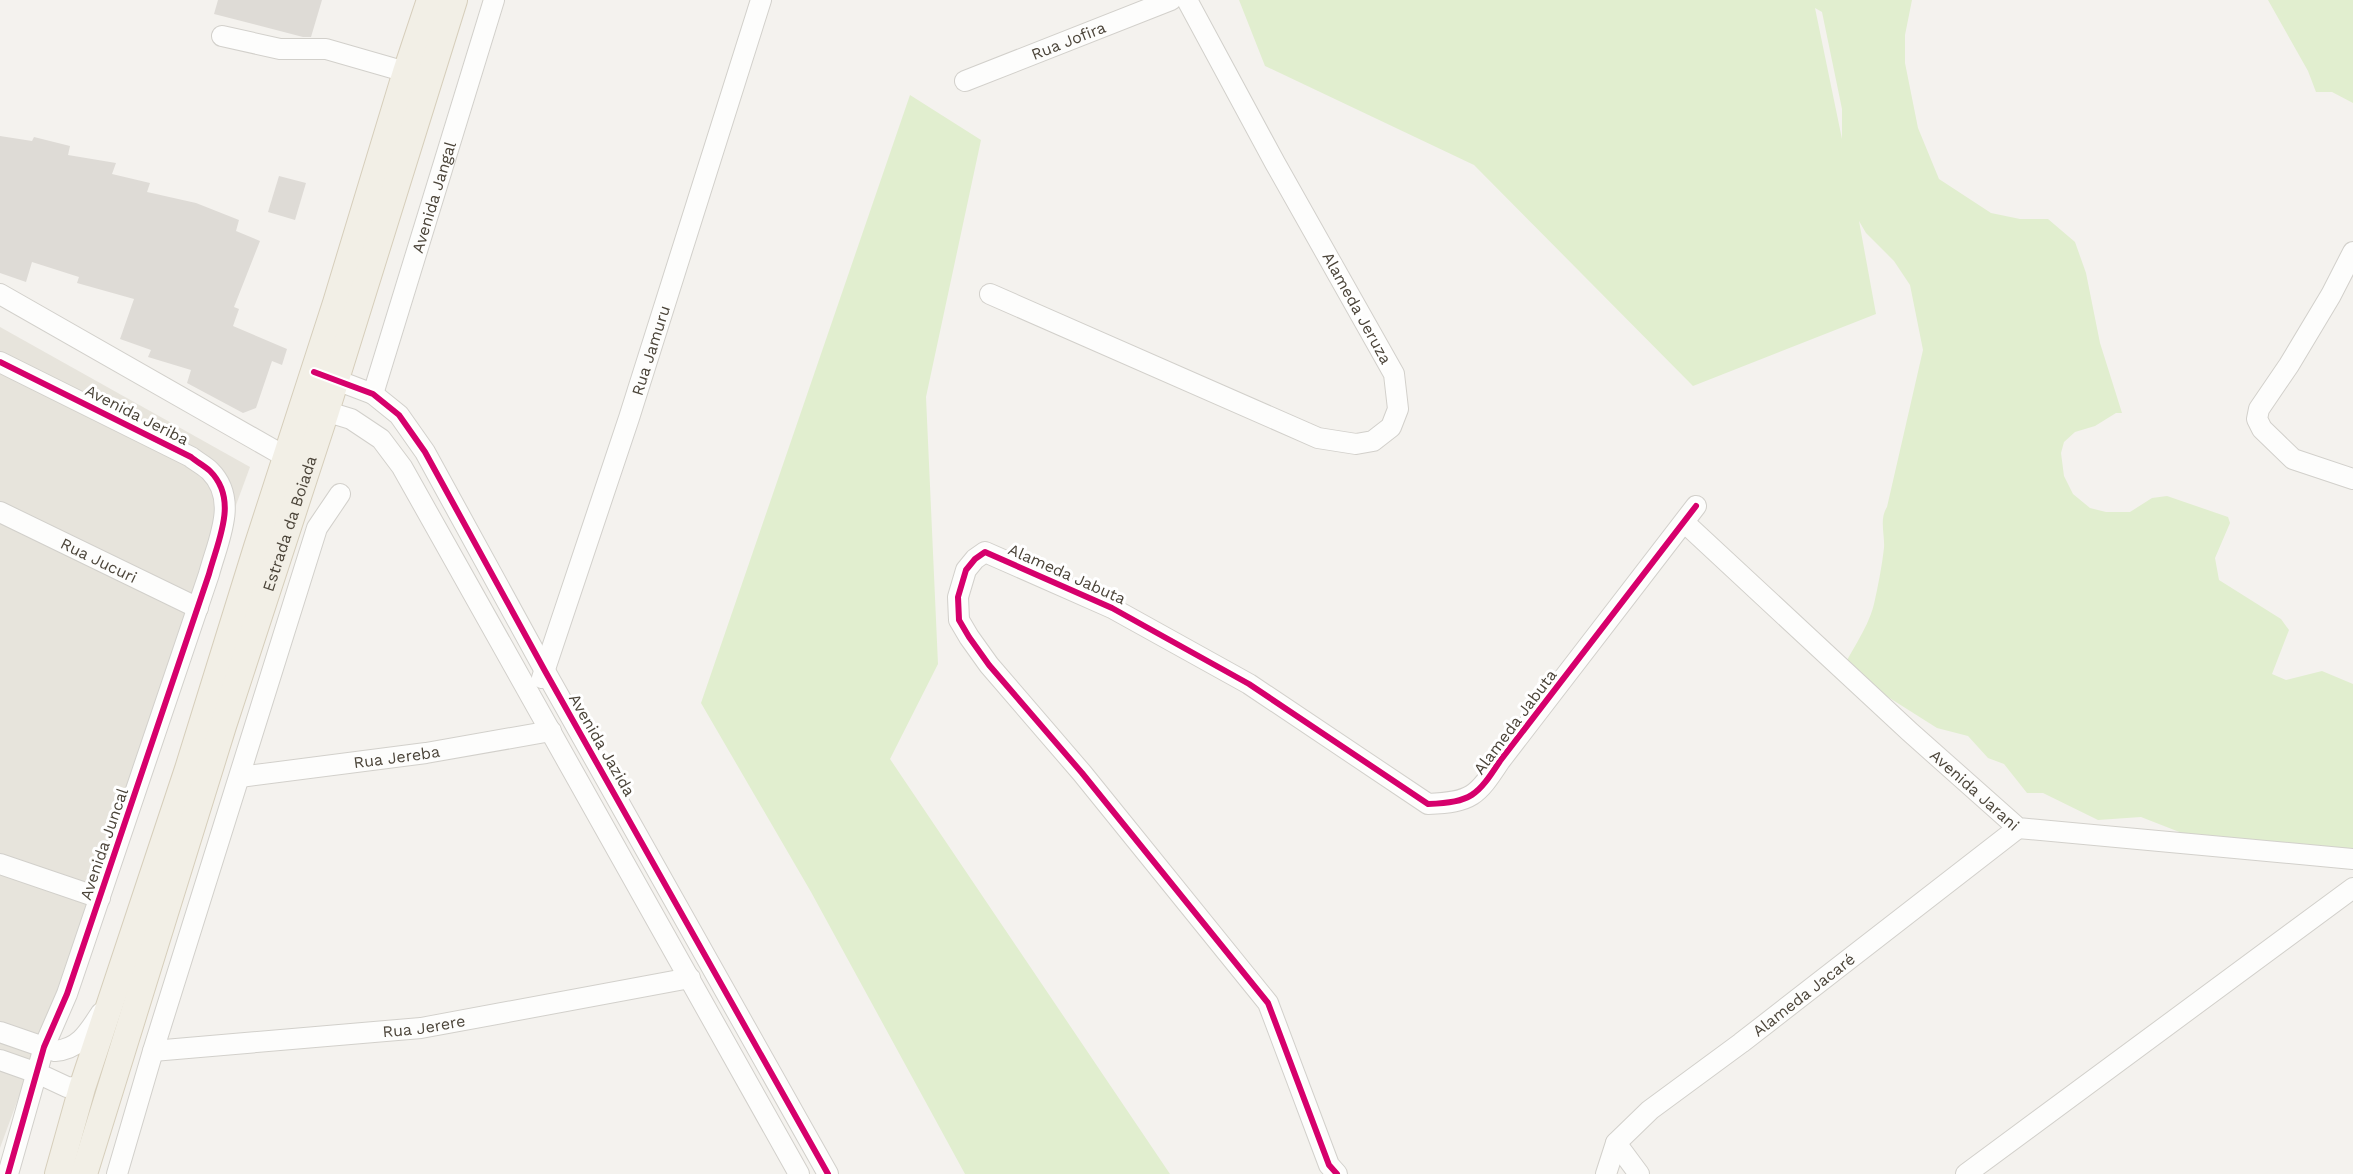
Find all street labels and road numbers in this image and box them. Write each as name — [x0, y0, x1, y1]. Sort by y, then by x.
street label: Rua Jofira — [1028, 17, 1108, 64]
street label: Avenida Jangal — [407, 139, 460, 255]
street label: Alameda Jeruza — [1318, 249, 1396, 367]
street label: Rua Jamuru — [627, 303, 673, 398]
street label: Avenida Jeriba — [82, 381, 192, 449]
street label: Estrada da Boiada — [258, 453, 320, 594]
street label: Rua Jucuri — [58, 533, 140, 587]
street label: Alameda Jabuta — [1005, 540, 1129, 608]
street label: Alameda Jabuta — [1469, 666, 1561, 778]
street label: Avenida Jazida — [565, 690, 639, 800]
street label: Rua Jereba — [352, 741, 441, 772]
street label: Avenida Jarani — [1926, 745, 2023, 834]
street label: Avenida Juncal — [76, 785, 132, 902]
street label: Alameda Jacaré — [1749, 949, 1858, 1040]
street label: Rua Jerere — [382, 1010, 467, 1041]

